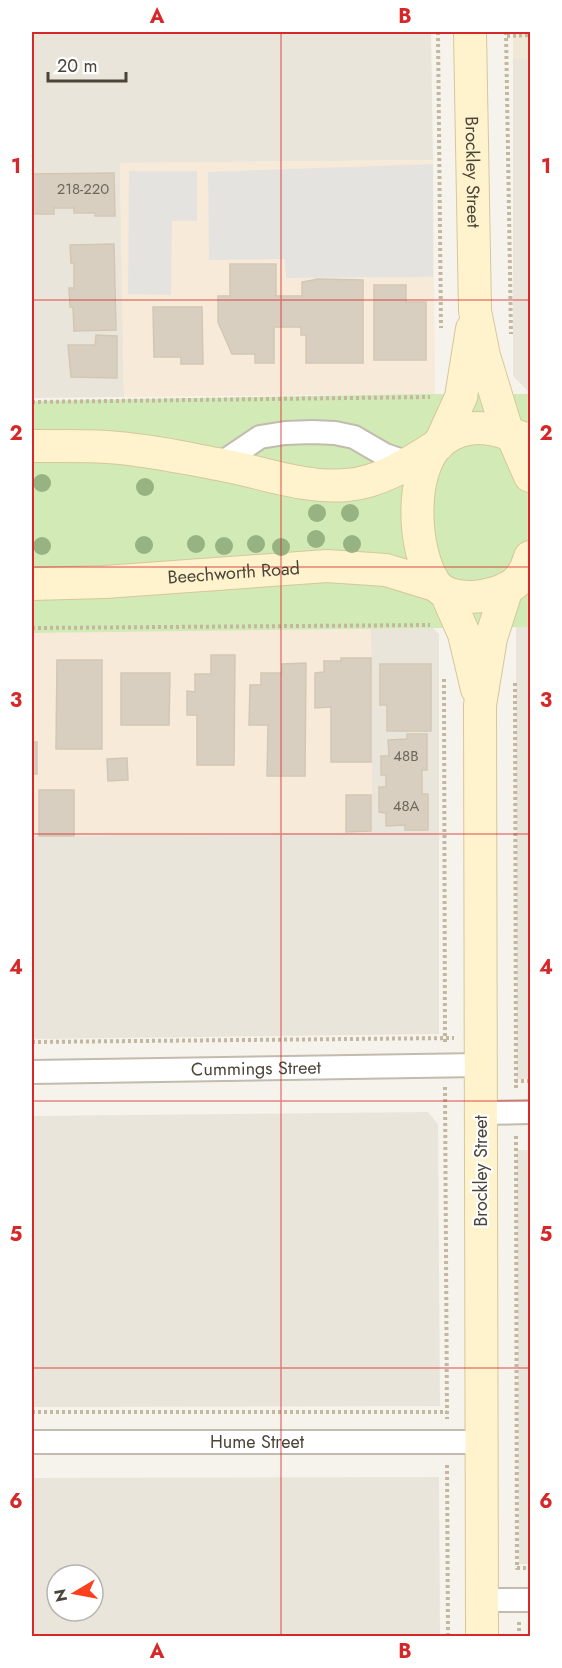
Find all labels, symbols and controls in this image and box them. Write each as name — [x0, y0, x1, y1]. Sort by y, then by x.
text: A — [149, 2, 165, 31]
text: B — [398, 2, 412, 31]
scale bar — [48, 45, 126, 83]
text: 20 m — [57, 53, 97, 79]
street label: Brockley Street — [459, 116, 487, 229]
text: 1 — [11, 152, 21, 181]
text: 1 — [541, 152, 551, 181]
house number: 218-220 — [57, 178, 109, 200]
text: 2 — [9, 419, 23, 448]
text: 2 — [539, 419, 553, 448]
street label: Beechworth Road — [167, 555, 301, 590]
text: 3 — [10, 686, 22, 715]
text: 3 — [540, 686, 552, 715]
house number: 48B — [393, 745, 419, 767]
house number: 48A — [393, 795, 419, 817]
text: 4 — [9, 953, 23, 982]
text: 4 — [539, 953, 553, 982]
street label: Cummings Street — [191, 1054, 322, 1083]
street label: Brockley Street — [468, 1114, 494, 1227]
text: 5 — [10, 1220, 23, 1249]
text: 5 — [540, 1220, 553, 1249]
street label: Hume Street — [210, 1429, 305, 1455]
text: 6 — [9, 1487, 23, 1516]
text: 6 — [539, 1487, 553, 1516]
north arrow — [45, 1563, 105, 1623]
text: N — [48, 1587, 73, 1604]
text: A — [149, 1637, 165, 1666]
text: B — [398, 1637, 412, 1666]

